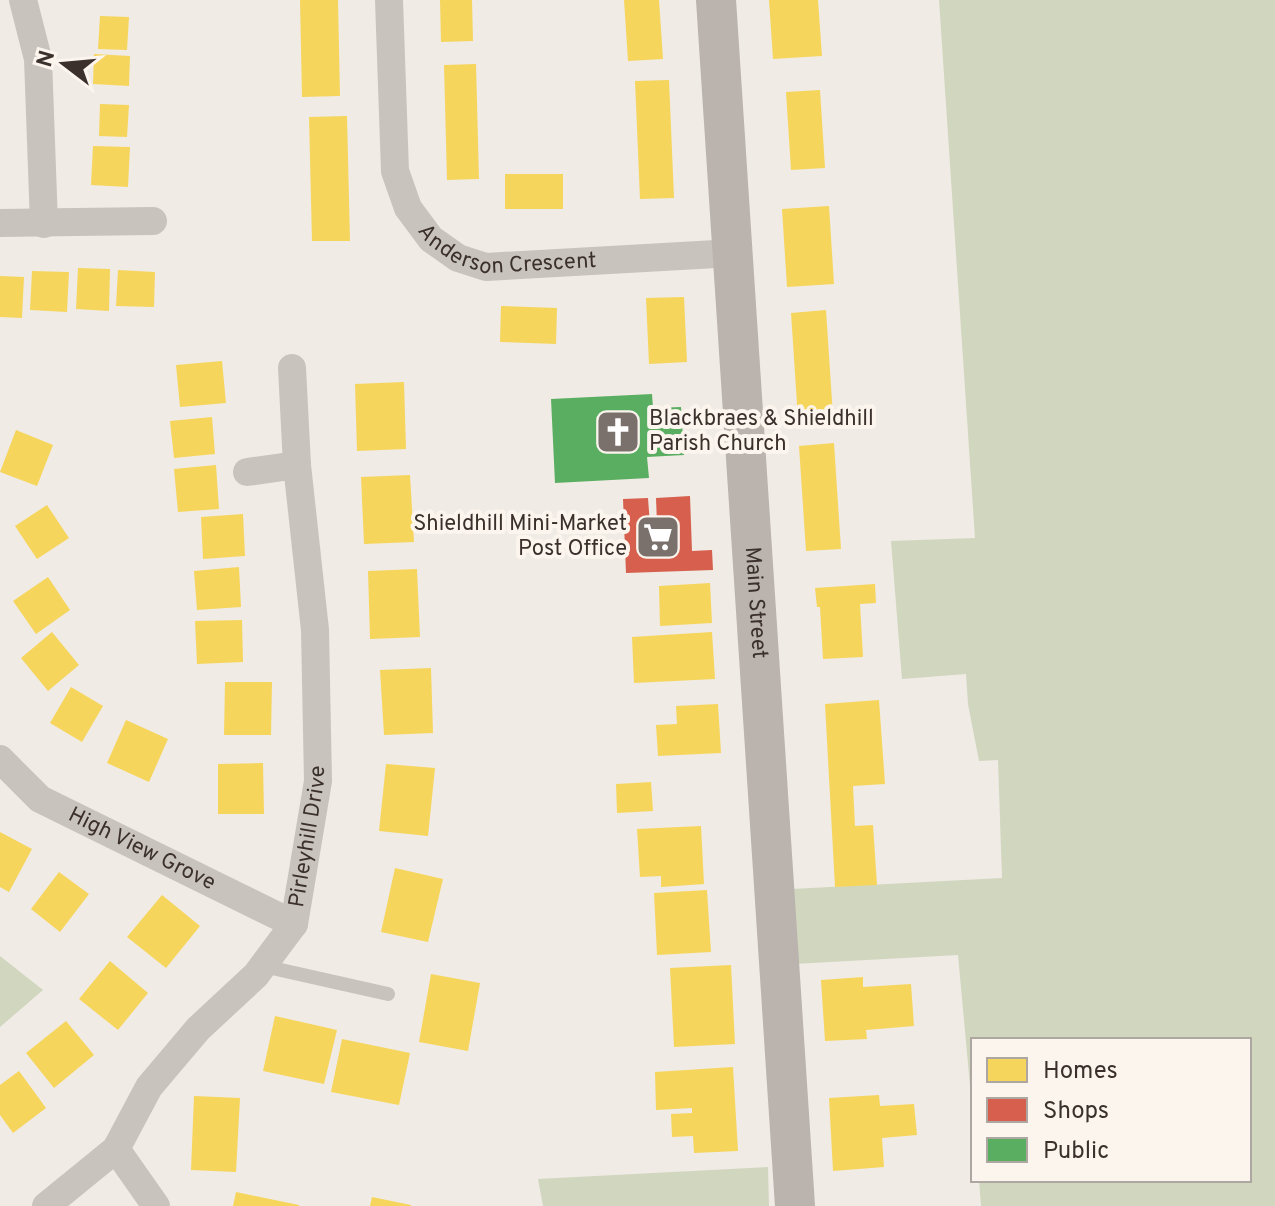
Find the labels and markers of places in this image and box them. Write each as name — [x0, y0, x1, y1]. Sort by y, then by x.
place label: Blackbraes & Shieldhill Parish Church — [649, 406, 874, 458]
church icon: Blackbraes & Shieldhill Parish Church — [594, 408, 642, 456]
place label: Shieldhill Mini-Market Post Office — [413, 511, 627, 563]
supermarket icon: Shieldhill Mini-Market Post Office — [634, 513, 682, 561]

